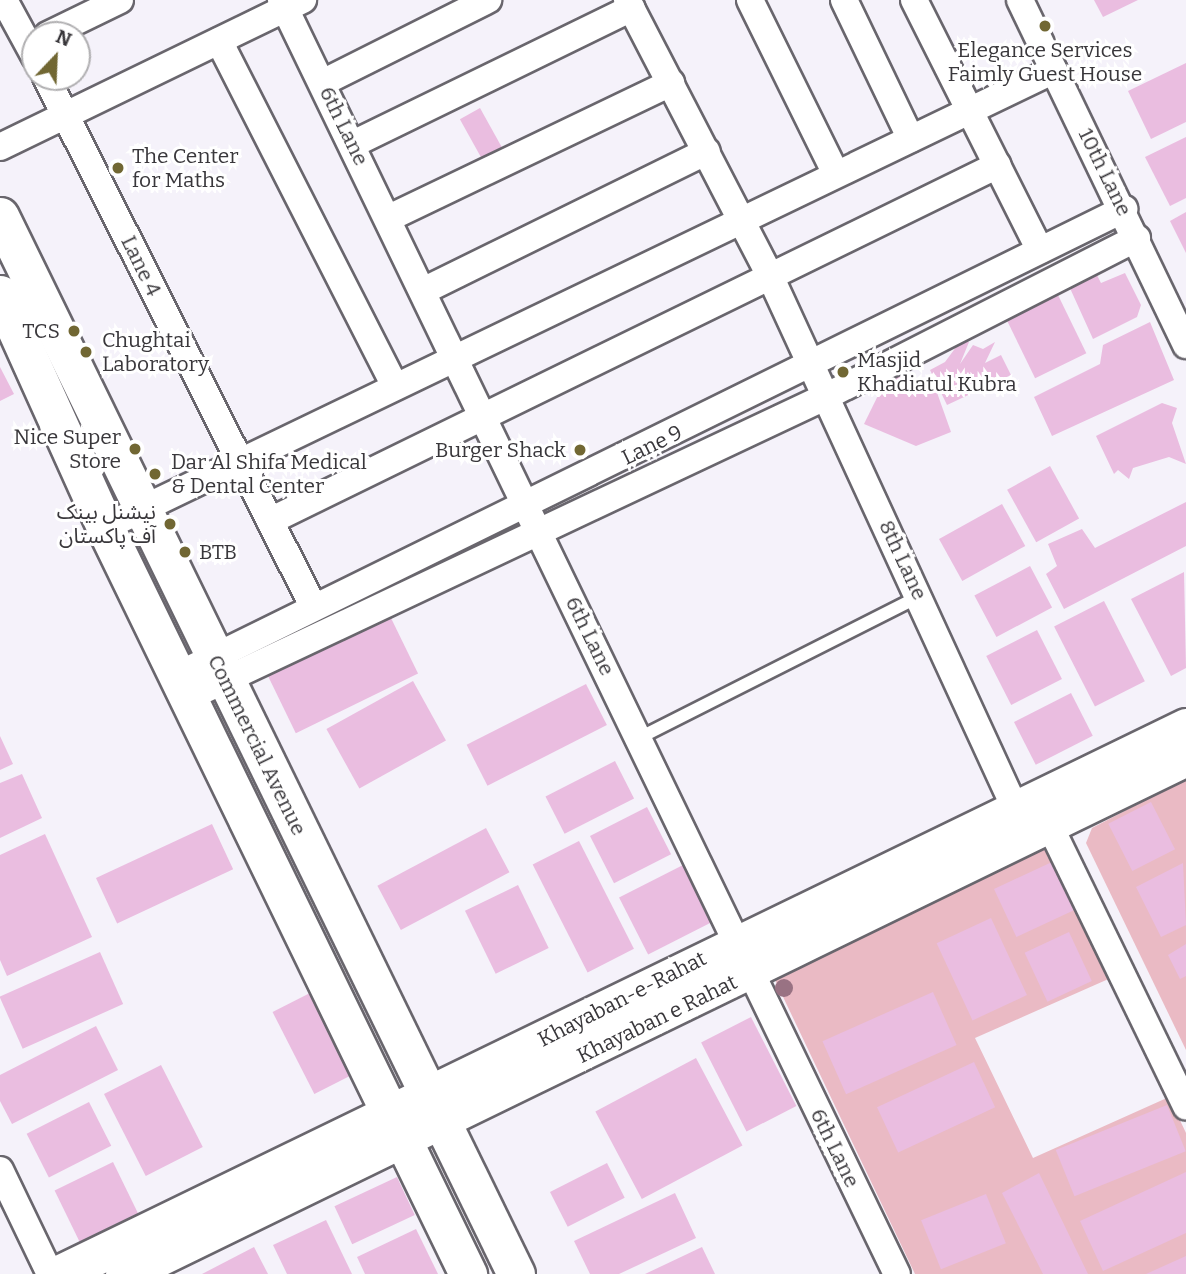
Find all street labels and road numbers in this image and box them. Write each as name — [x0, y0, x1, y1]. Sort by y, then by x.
street label: 6th Lane — [314, 82, 374, 170]
street label: 10th Lane — [1073, 124, 1137, 220]
street label: Lane 4 — [116, 232, 166, 300]
street label: Lane 9 — [618, 420, 686, 470]
street label: 8th Lane — [874, 516, 932, 604]
street label: 6th Lane — [560, 592, 620, 680]
street label: Commercial Avenue — [202, 651, 312, 839]
street label: Khayaban-e-Rahat — [534, 946, 710, 1052]
street label: Khayaban e Rahat — [573, 969, 741, 1069]
street label: 6th Lane — [805, 1104, 865, 1192]

